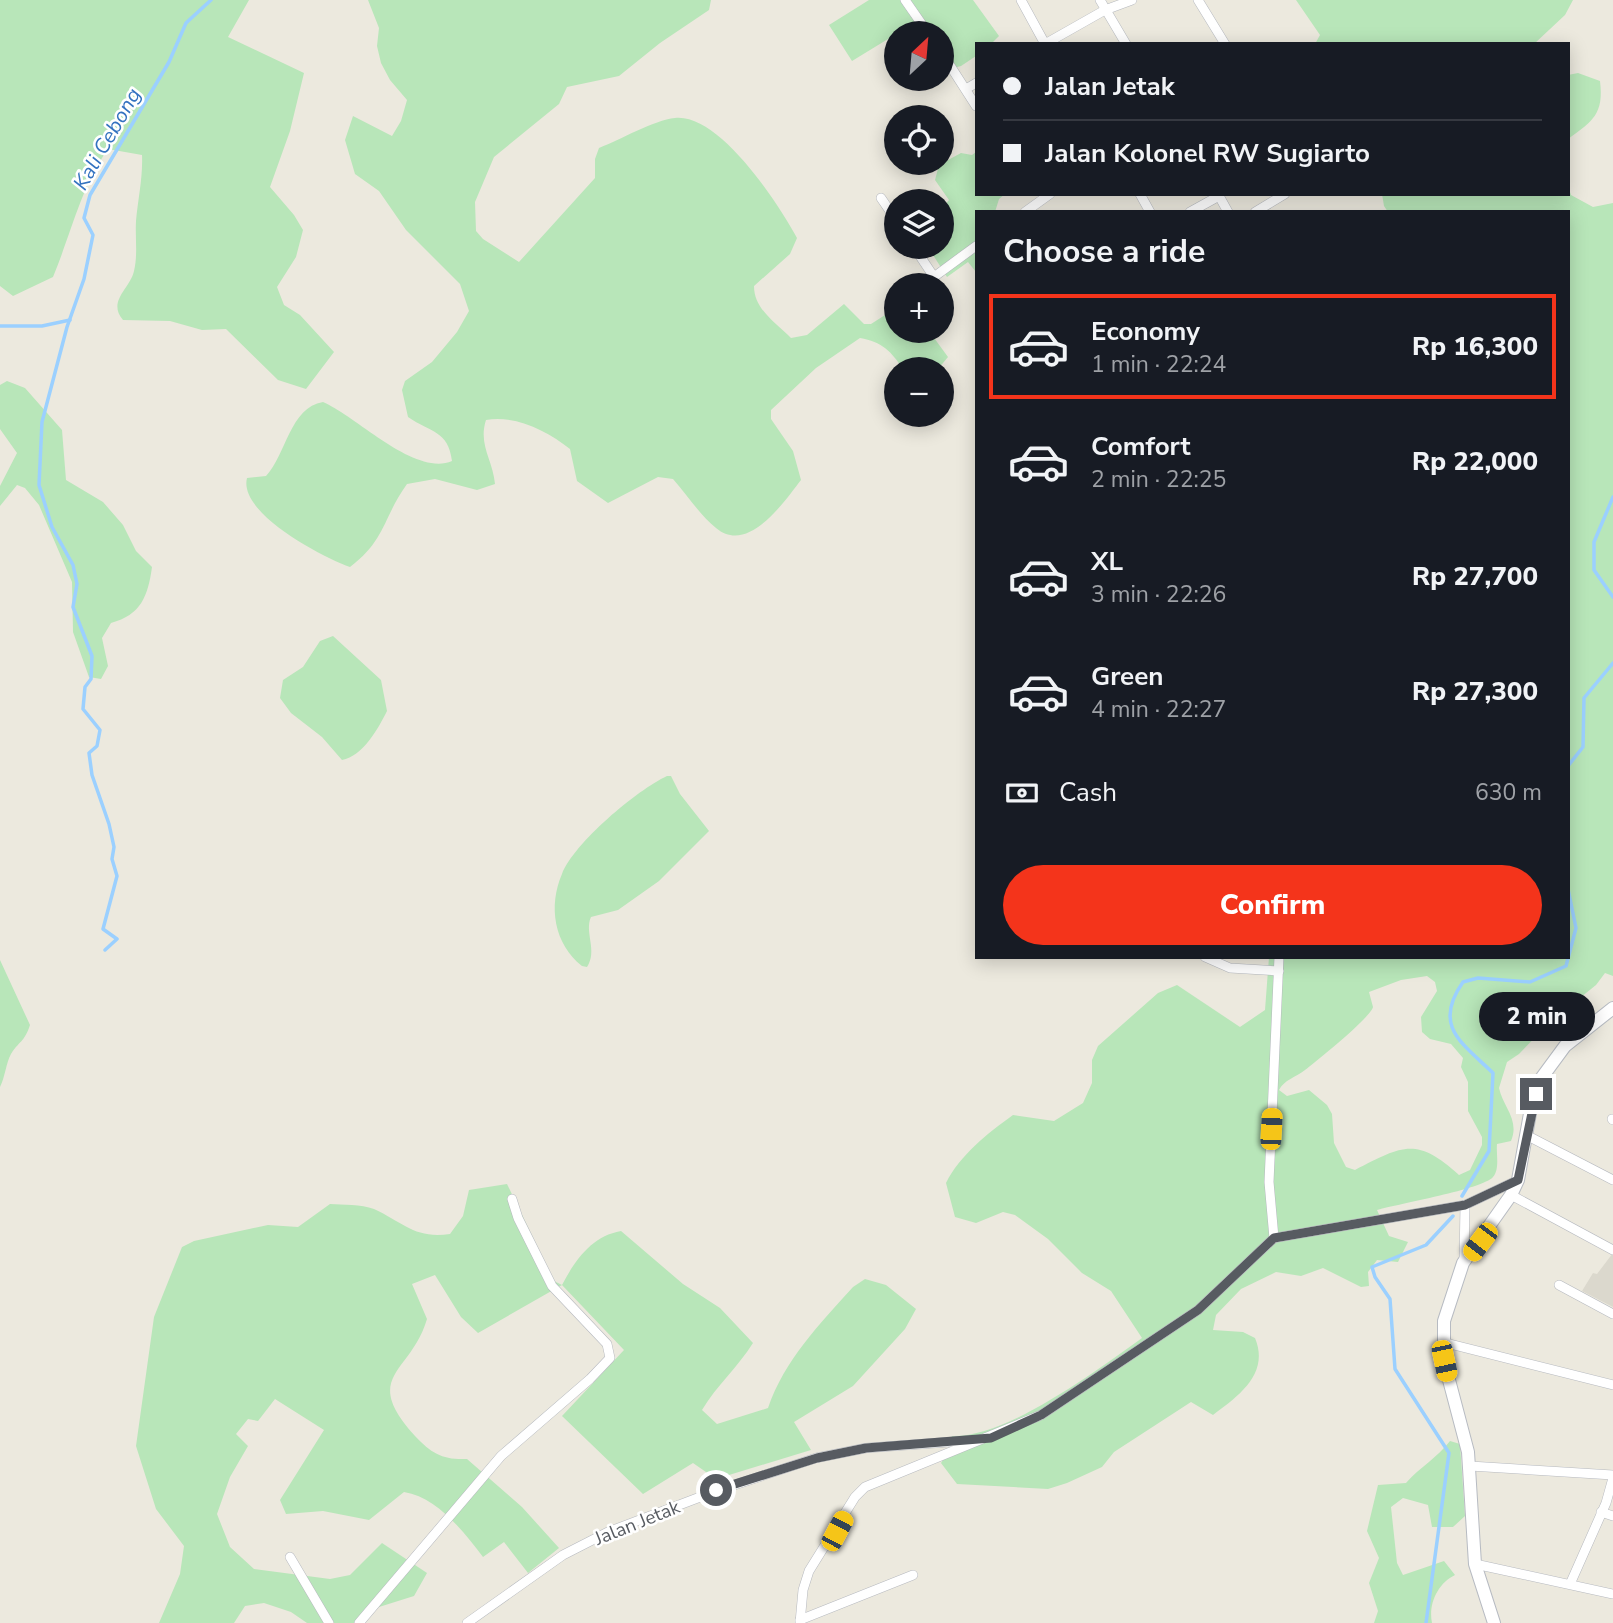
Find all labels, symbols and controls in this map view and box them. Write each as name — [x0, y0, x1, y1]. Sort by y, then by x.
north arrow — [884, 21, 954, 91]
map controls — [884, 21, 954, 427]
text: Jalan Jetak — [1045, 69, 1175, 104]
water label: Kali Cebong — [67, 83, 147, 195]
button: locate — [884, 105, 954, 175]
text: Jalan Kolonel RW Sugiarto — [1045, 136, 1370, 171]
button: layers — [884, 189, 954, 259]
text: Choose a ride — [1003, 230, 1205, 273]
button: + — [884, 273, 954, 343]
text: Economy — [1091, 314, 1200, 349]
icon: car — [1007, 315, 1070, 378]
text: Rp 16,300 — [1412, 329, 1538, 364]
text: 1 min · 22:24 — [1091, 349, 1226, 380]
button: − — [884, 357, 954, 427]
text: Comfort — [1091, 429, 1191, 464]
icon: car — [1007, 430, 1070, 493]
text: Rp 22,000 — [1412, 444, 1538, 479]
text: 2 min · 22:25 — [1091, 464, 1226, 495]
text: XL — [1091, 544, 1123, 579]
icon: car — [1007, 545, 1070, 608]
text: Rp 27,700 — [1412, 559, 1538, 594]
text: 3 min · 22:26 — [1091, 579, 1226, 610]
text: Green — [1091, 659, 1164, 694]
icon: car — [1007, 660, 1070, 723]
text: Rp 27,300 — [1412, 674, 1538, 709]
text: 4 min · 22:27 — [1091, 694, 1226, 725]
icon: cash — [1003, 774, 1041, 812]
text: Cash — [1059, 775, 1117, 810]
text: 630 m — [1475, 777, 1542, 808]
button: Confirm — [1003, 865, 1542, 945]
callout: 2 min — [1478, 992, 1594, 1042]
text: 2 min — [1507, 1001, 1567, 1032]
route end — [1520, 1078, 1552, 1110]
car — [1260, 1107, 1283, 1151]
car — [1459, 1219, 1502, 1265]
car — [1430, 1338, 1459, 1384]
route start — [700, 1474, 732, 1506]
street label: Jalan Jetak — [590, 1494, 684, 1552]
car — [818, 1508, 857, 1554]

